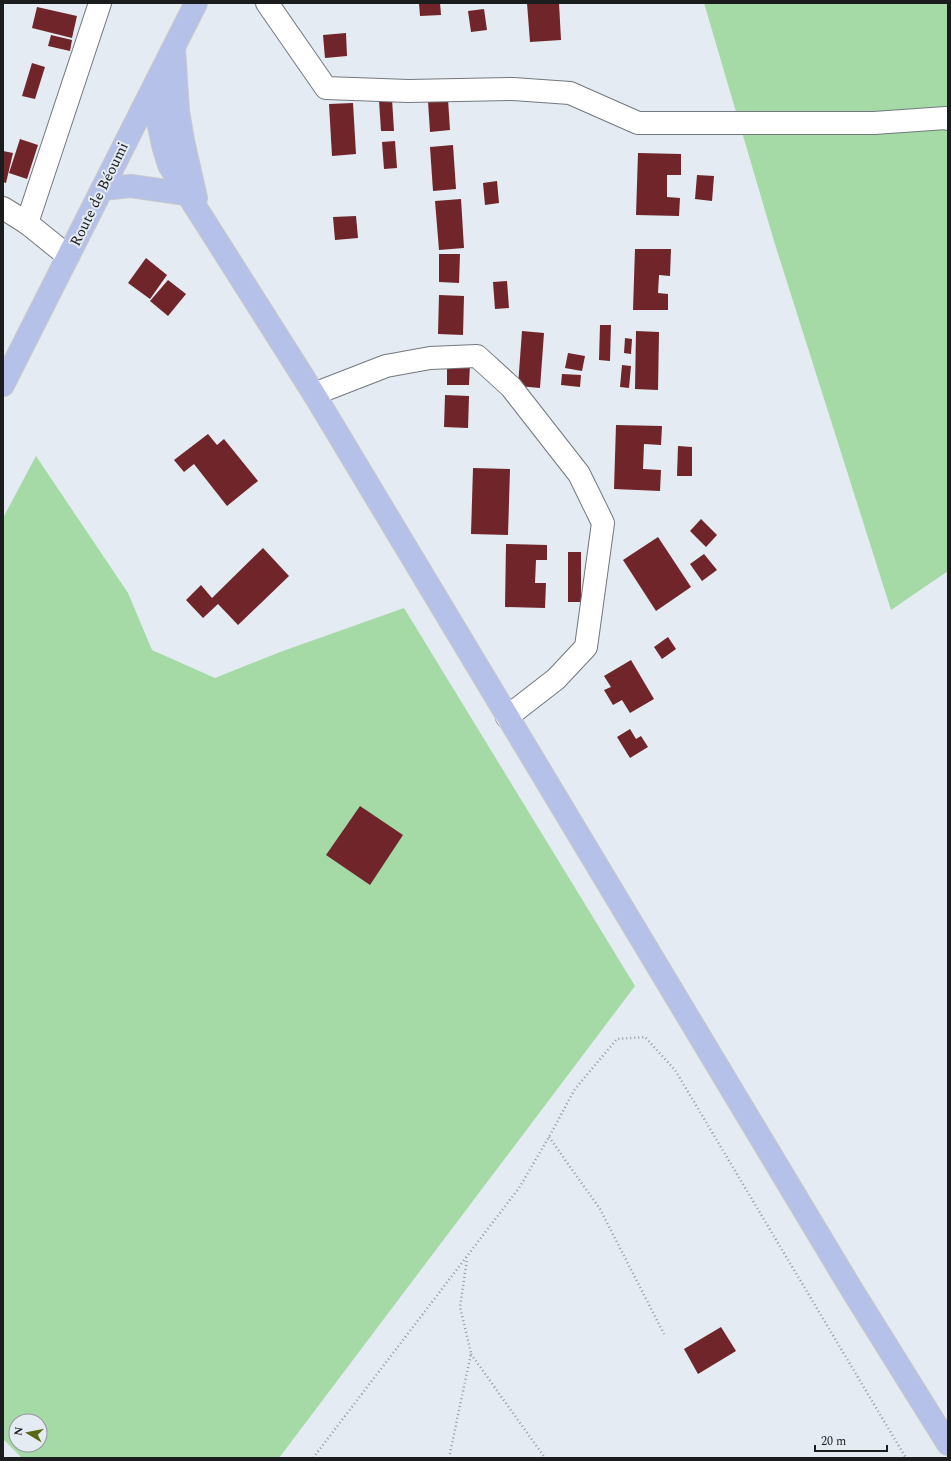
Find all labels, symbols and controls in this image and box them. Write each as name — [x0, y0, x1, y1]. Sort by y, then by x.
street label: Route de Béoumi — [64, 138, 135, 250]
north arrow — [8, 1413, 48, 1453]
text: N — [9, 1425, 28, 1437]
scale bar — [815, 1427, 887, 1453]
text: 20 m — [821, 1432, 846, 1451]

